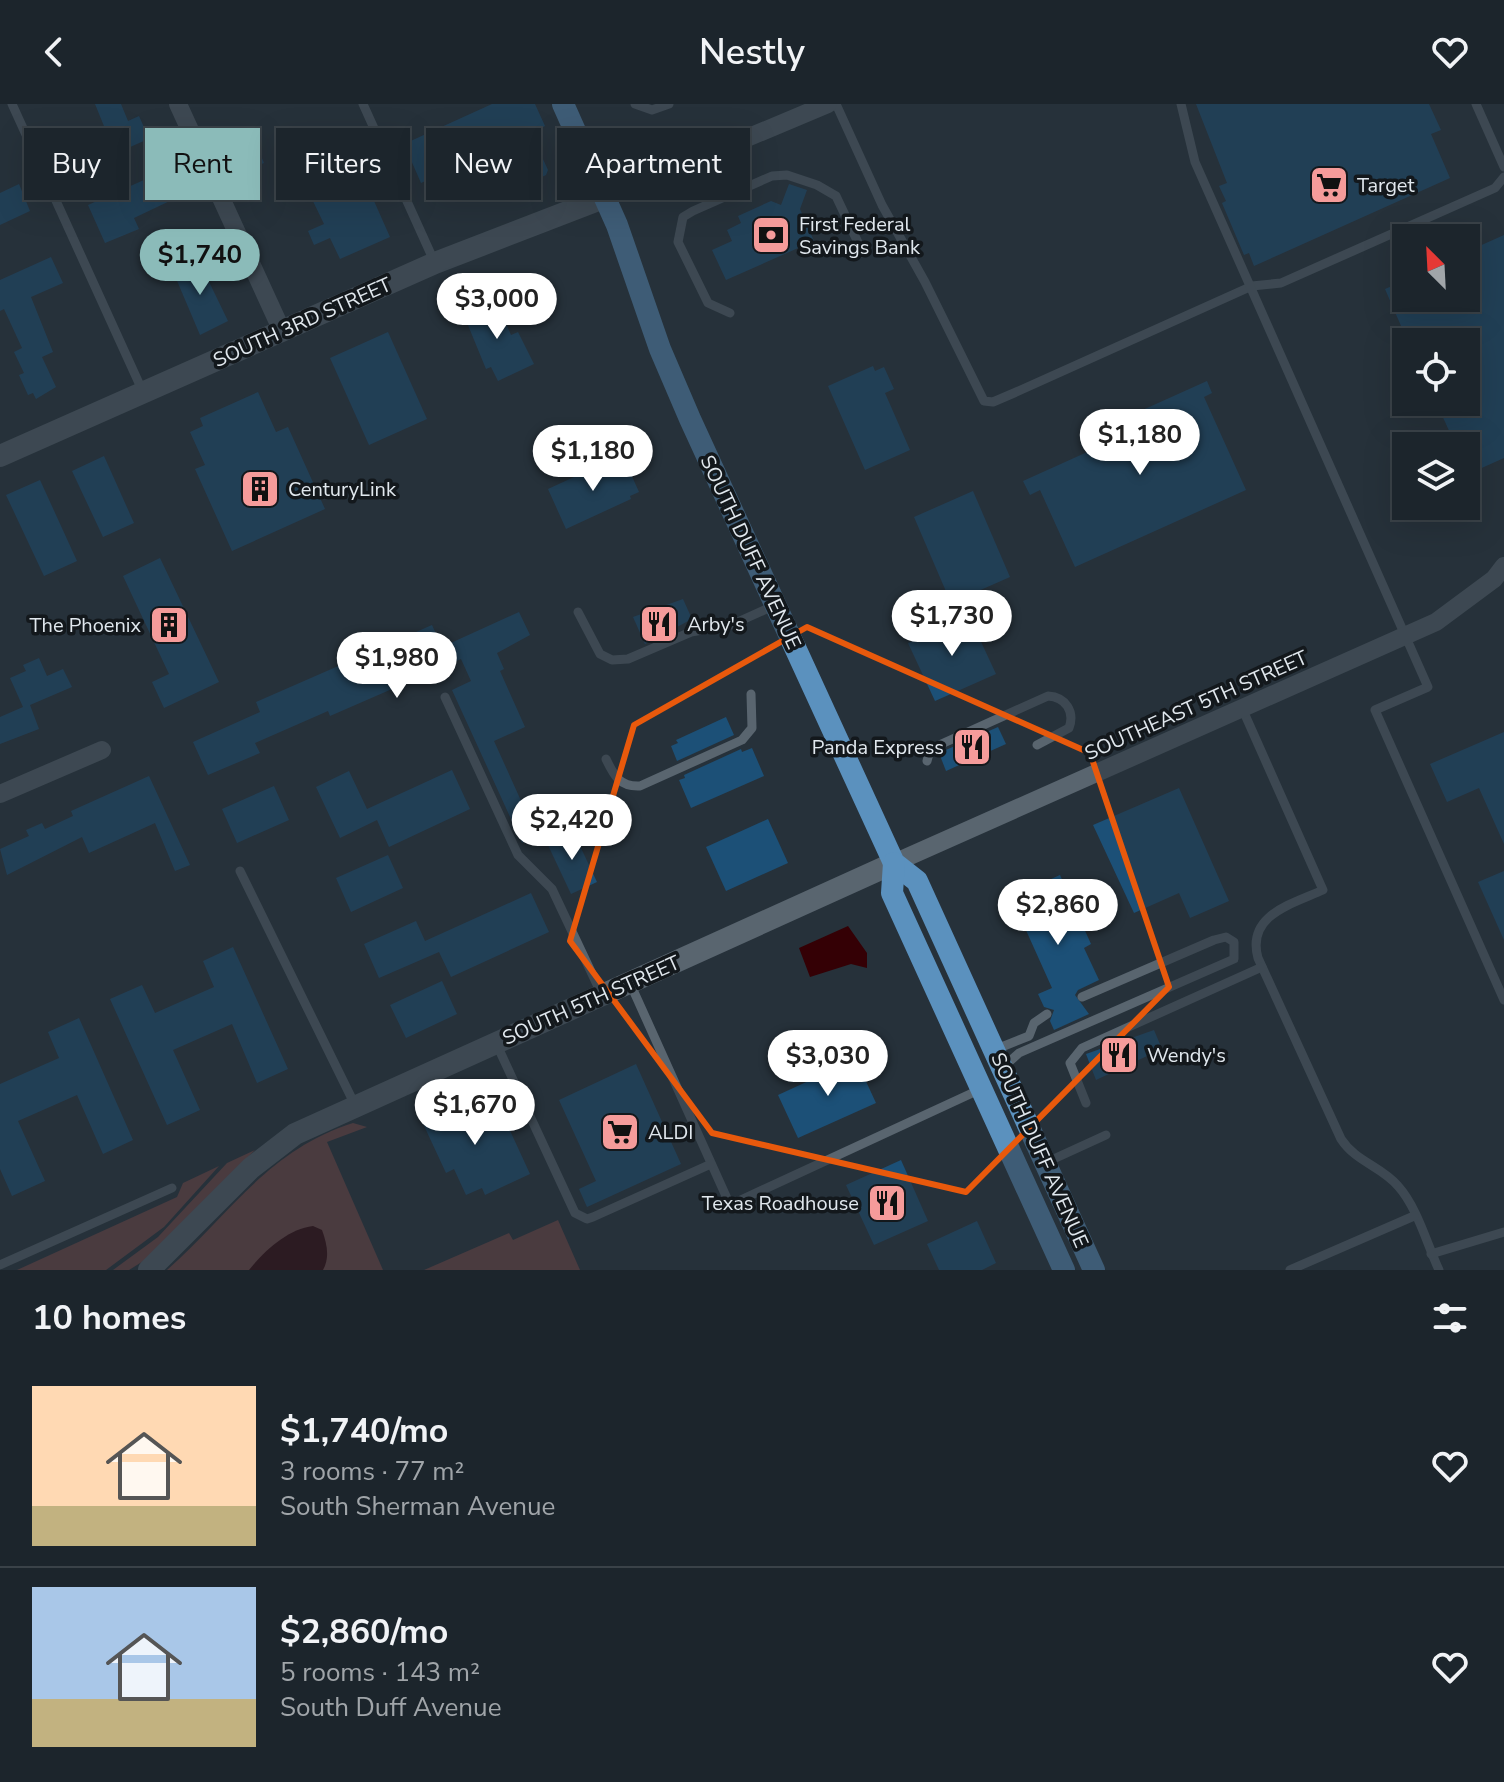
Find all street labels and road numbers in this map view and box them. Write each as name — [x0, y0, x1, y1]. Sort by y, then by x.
street label: SOUTH 3RD STREET — [209, 271, 396, 374]
street label: SOUTH DUFF AVENUE — [694, 451, 807, 654]
street label: SOUTHEAST 5TH STREET — [1080, 644, 1312, 767]
street label: SOUTH 5TH STREET — [498, 949, 684, 1052]
street label: SOUTH DUFF AVENUE — [984, 1048, 1095, 1252]

